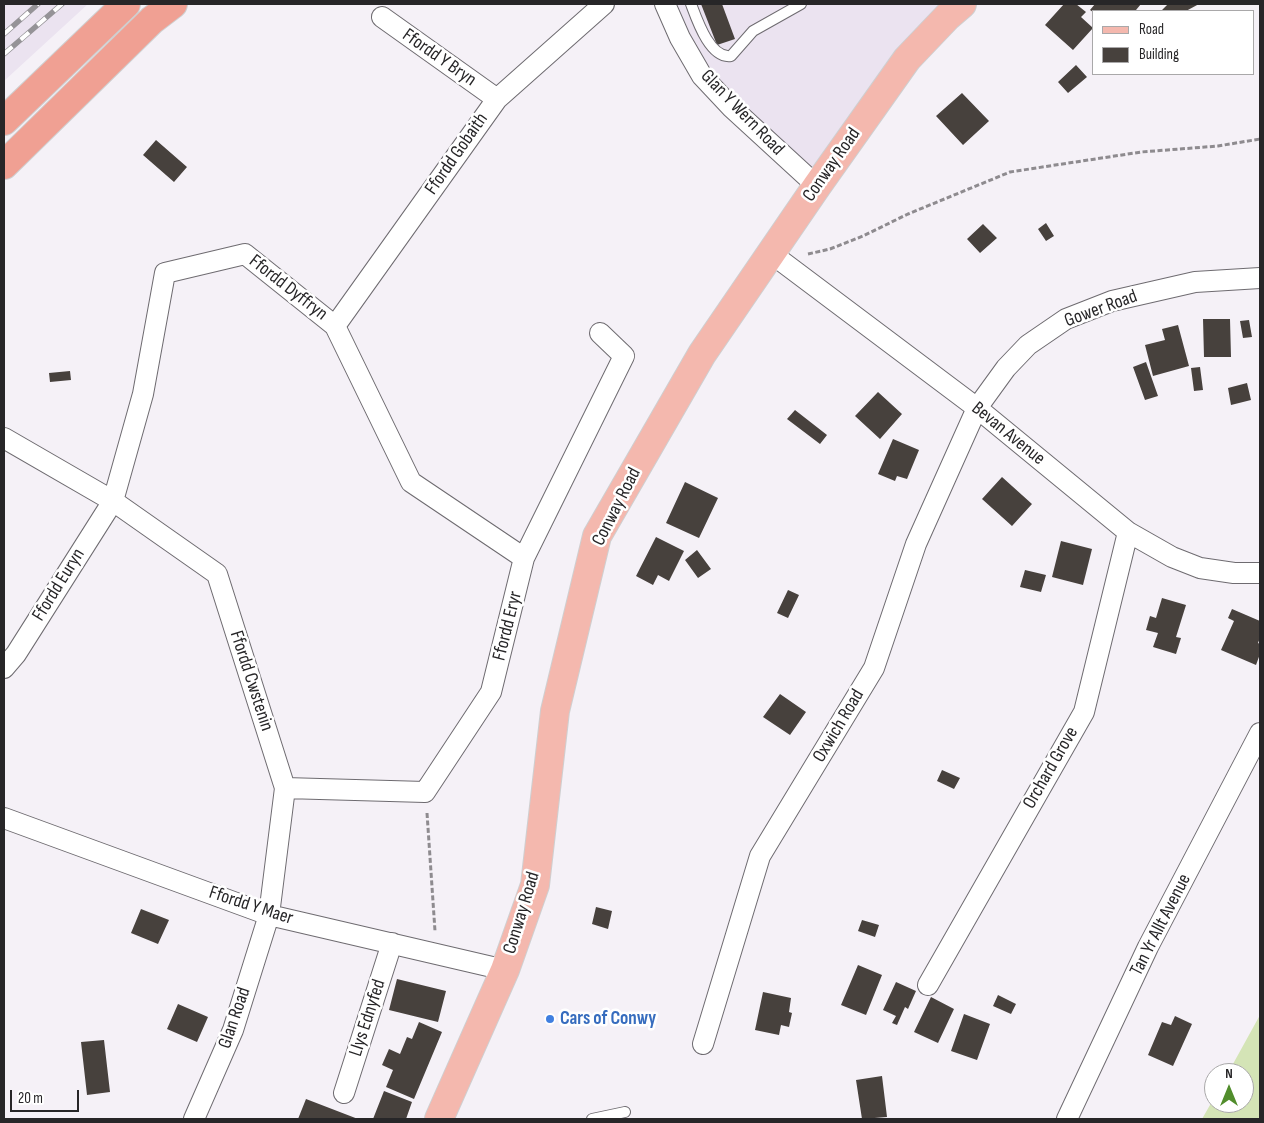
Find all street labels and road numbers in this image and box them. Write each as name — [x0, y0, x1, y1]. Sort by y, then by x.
street label: Ffordd Y Bryn — [398, 24, 480, 92]
street label: Glan Y Wern Road — [695, 65, 789, 161]
street label: Ffordd Gobaith — [421, 109, 493, 199]
street label: Conway Road — [798, 124, 866, 206]
street label: Ffordd Dyffryn — [244, 250, 332, 326]
street label: Gower Road — [1062, 285, 1140, 333]
street label: Bevan Avenue — [967, 397, 1049, 471]
street label: Conway Road — [588, 464, 646, 550]
street label: Ffordd Euryn — [28, 544, 90, 626]
street label: Ffordd Eryr — [488, 589, 528, 663]
street label: Ffordd Cwstenin — [224, 628, 278, 734]
street label: Oxwich Road — [808, 685, 870, 767]
street label: Orchard Grove — [1018, 723, 1084, 813]
street label: Conway Road — [499, 869, 545, 957]
street label: Tan Yr Allt Avenue — [1126, 870, 1196, 980]
street label: Ffordd Y Maer — [206, 882, 296, 930]
street label: Llys Ednyfed — [345, 977, 391, 1059]
street label: Glan Road — [214, 984, 256, 1052]

